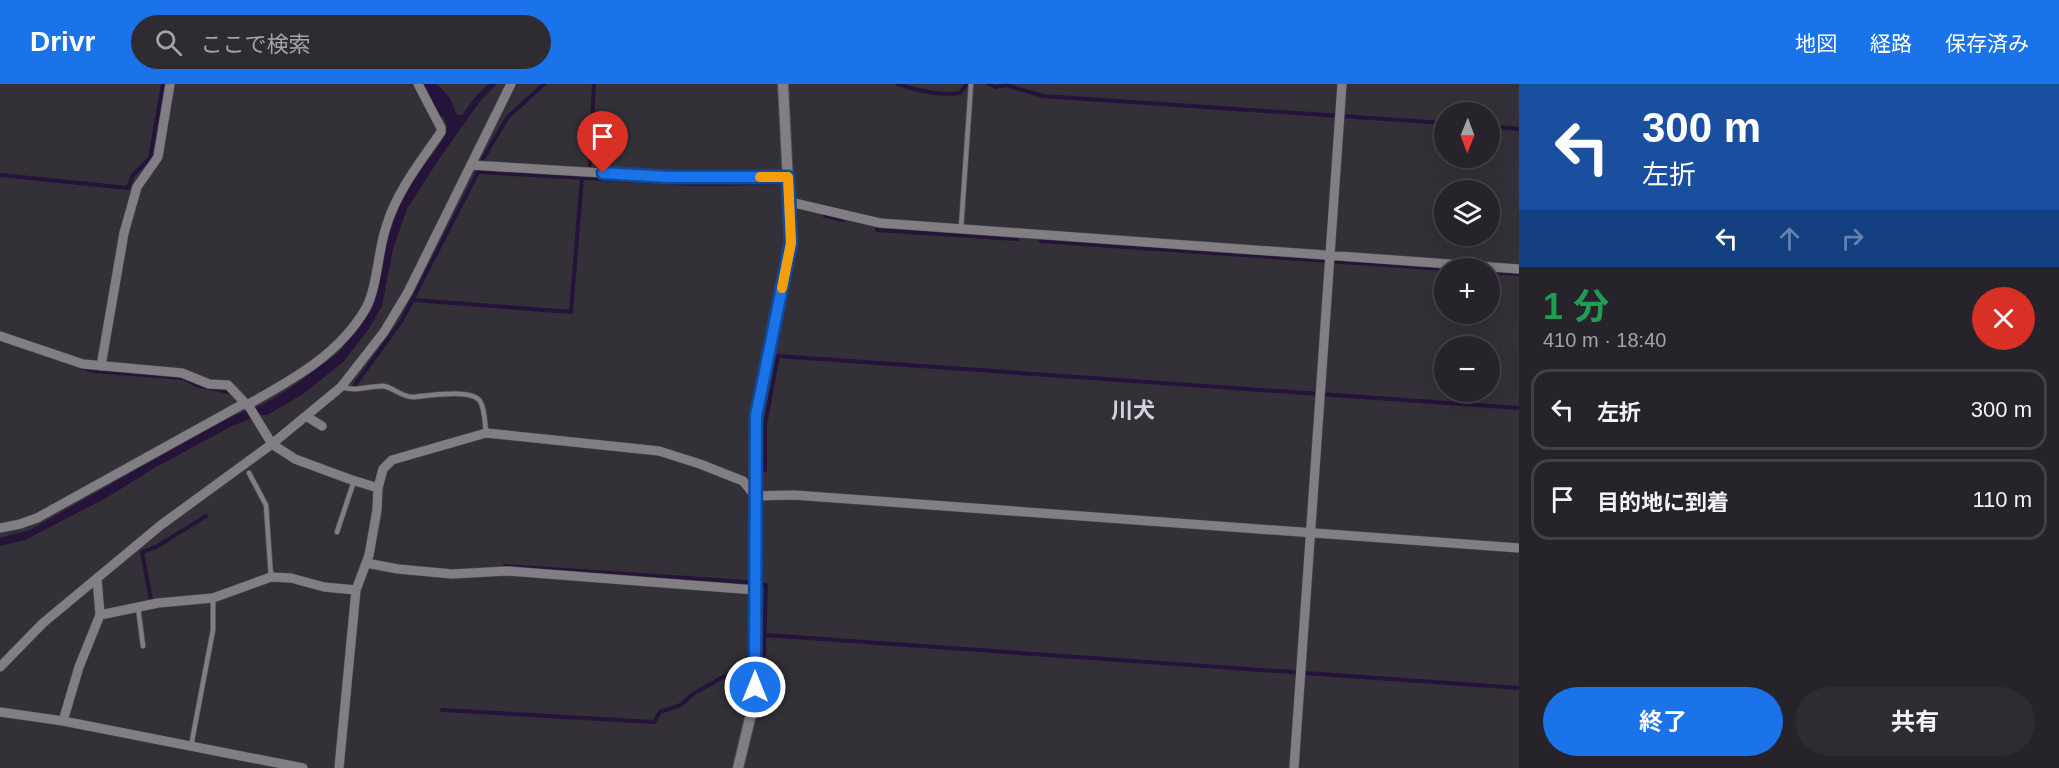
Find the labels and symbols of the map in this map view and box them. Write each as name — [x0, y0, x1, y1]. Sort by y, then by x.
north arrow — [1434, 102, 1500, 168]
pin — [577, 111, 628, 173]
district label: 川犬 — [1111, 398, 1155, 423]
position arrow — [723, 655, 787, 719]

